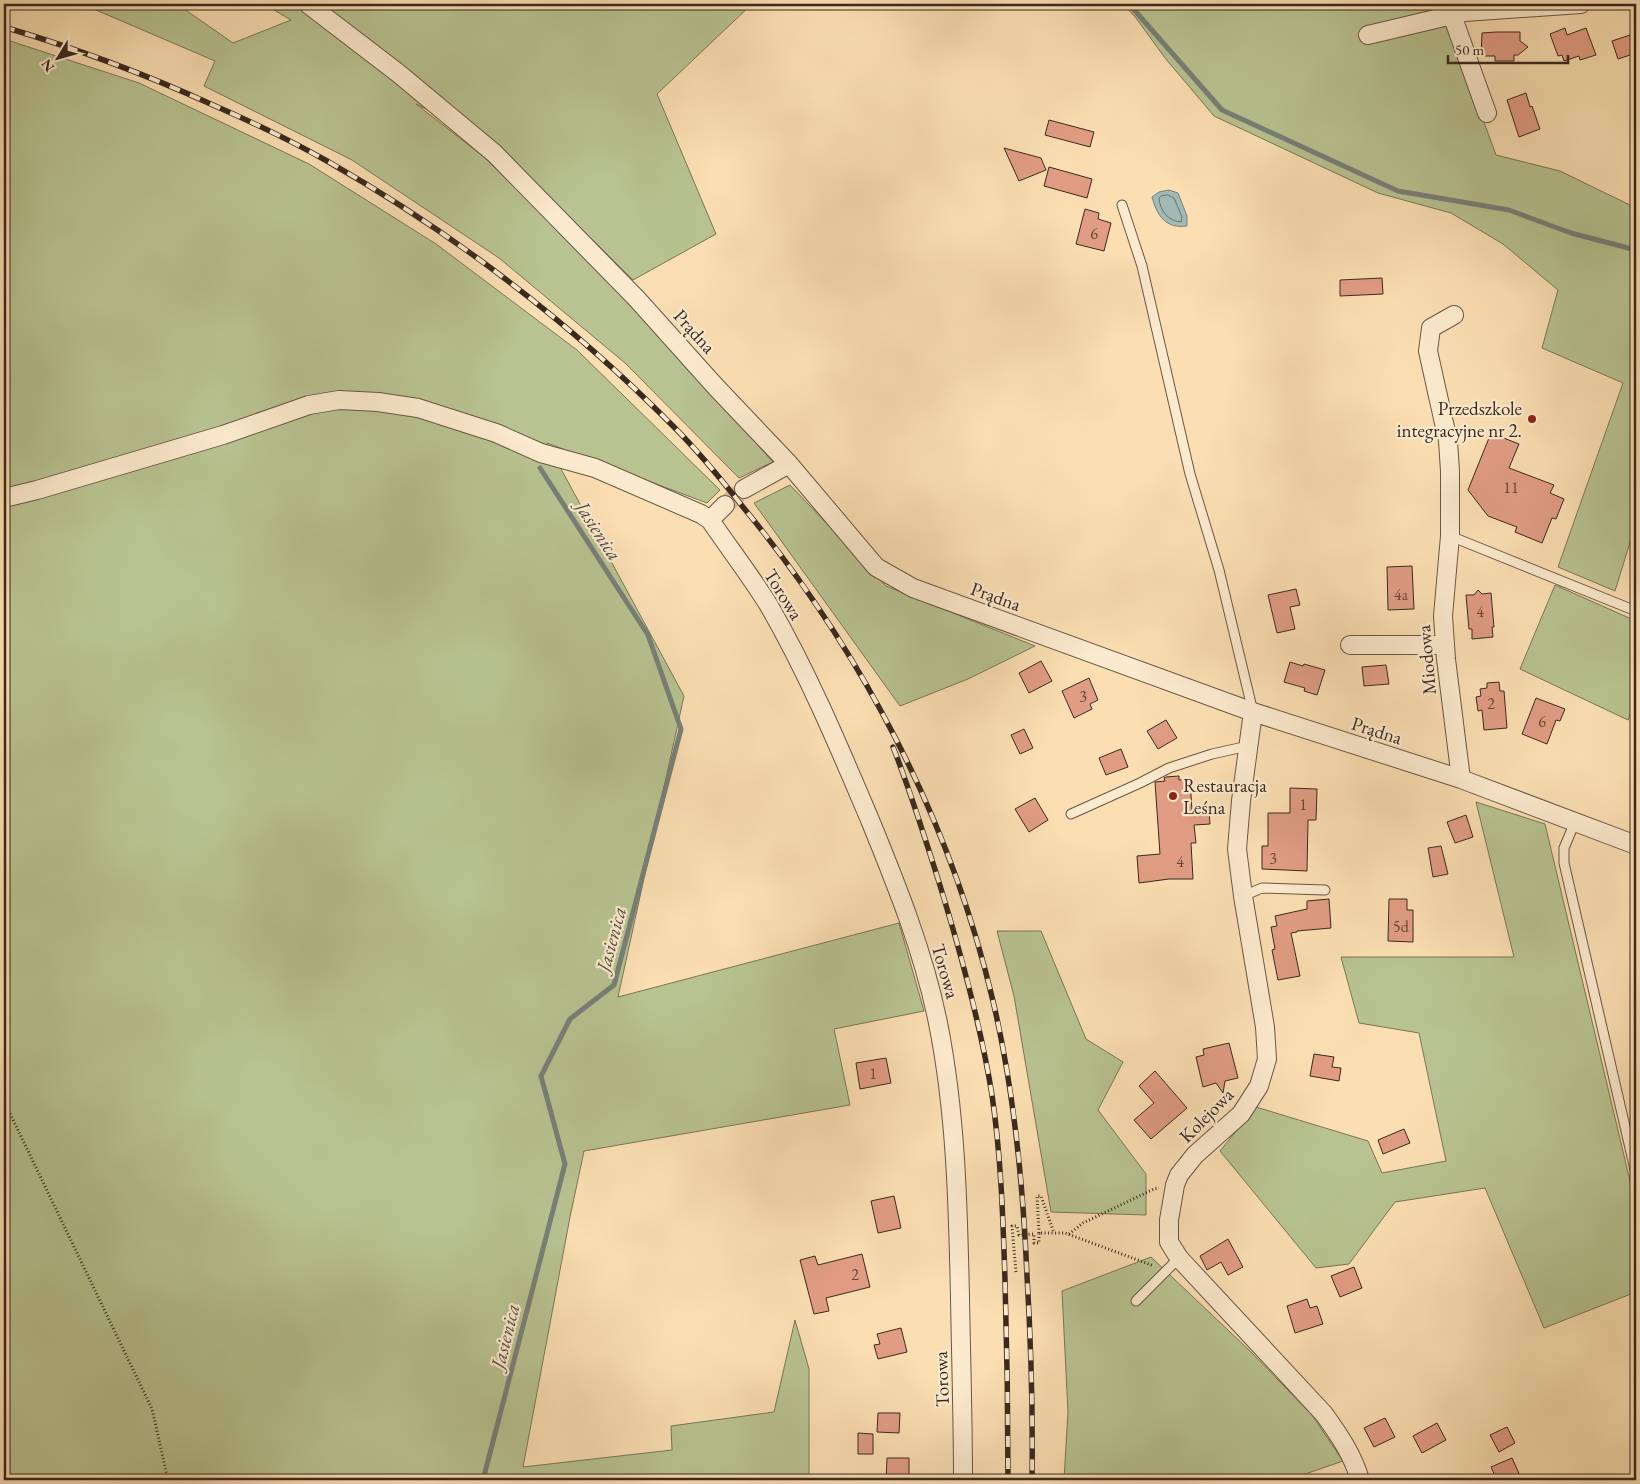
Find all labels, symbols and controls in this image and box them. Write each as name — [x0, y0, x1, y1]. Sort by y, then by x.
north arrow — [32, 32, 82, 82]
scale bar — [1448, 32, 1568, 64]
text: 50 m — [1455, 40, 1484, 59]
text: N — [37, 55, 58, 76]
house number: 6 — [1090, 223, 1098, 244]
street label: Prądna — [668, 304, 721, 359]
place label: Przedszkole integracyjne nr 2. — [1397, 396, 1522, 443]
marker: Przedszkole integracyjne nr 2. — [1526, 413, 1538, 425]
house number: 11 — [1503, 477, 1519, 498]
water label: Jasienica — [568, 493, 628, 566]
street label: Torowa — [758, 564, 809, 625]
street label: Prądna — [967, 576, 1025, 617]
house number: 4a — [1394, 584, 1409, 605]
house number: 4 — [1476, 601, 1484, 622]
street label: Miodowa — [1411, 623, 1442, 696]
house number: 3 — [1079, 686, 1087, 707]
house number: 2 — [1487, 693, 1495, 714]
street label: Prądna — [1348, 711, 1406, 750]
house number: 6 — [1538, 711, 1546, 732]
place label: Restauracja Leśna — [1183, 773, 1267, 820]
marker: Restauracja Leśna — [1167, 790, 1179, 802]
house number: 1 — [1299, 794, 1307, 815]
house number: 3 — [1269, 848, 1277, 869]
house number: 4 — [1176, 851, 1184, 872]
water label: Jasienica — [589, 904, 632, 978]
house number: 5d — [1393, 916, 1410, 937]
street label: Torowa — [926, 941, 965, 1002]
house number: 1 — [869, 1063, 877, 1084]
street label: Kolejowa — [1174, 1082, 1239, 1148]
house number: 2 — [851, 1264, 859, 1285]
water label: Jasienica — [483, 1301, 526, 1375]
street label: Torowa — [928, 1350, 955, 1407]

